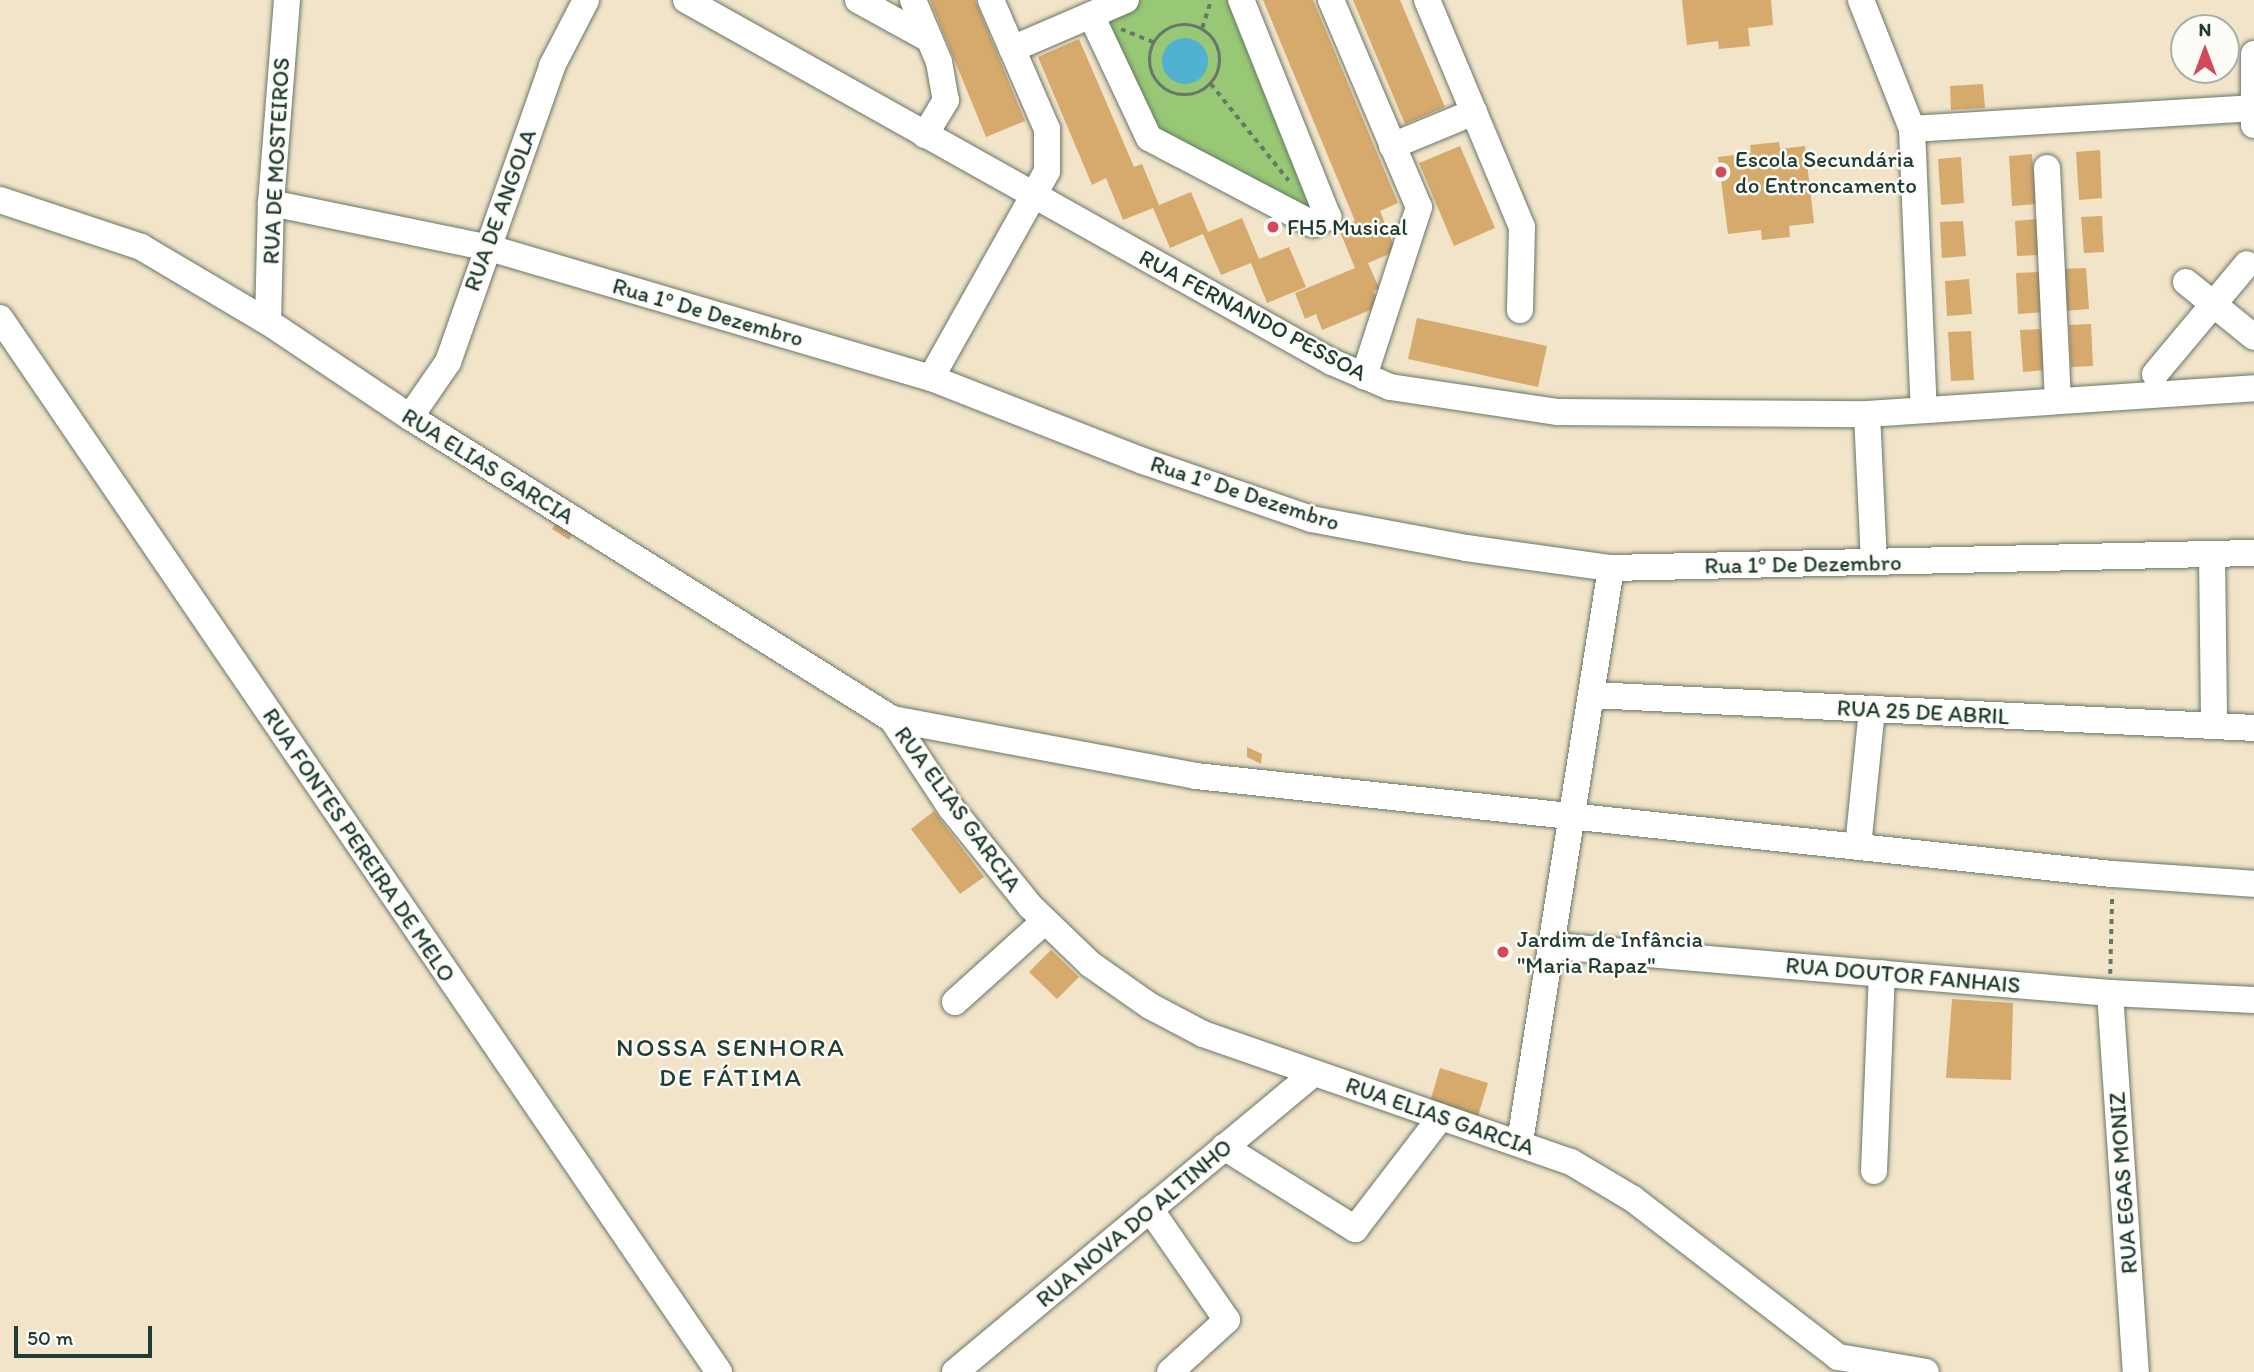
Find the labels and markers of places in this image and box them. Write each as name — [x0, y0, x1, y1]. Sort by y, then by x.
place label: Escola Secundária do Entroncamento — [1735, 145, 1918, 199]
marker: Escola Secundária do Entroncamento — [1713, 164, 1729, 180]
place label: FH5 Musical — [1287, 213, 1408, 241]
marker: FH5 Musical — [1265, 219, 1281, 235]
place label: Jardim de Infância "Maria Rapaz" — [1517, 925, 1704, 979]
marker: Jardim de Infância "Maria Rapaz" — [1495, 944, 1511, 960]

